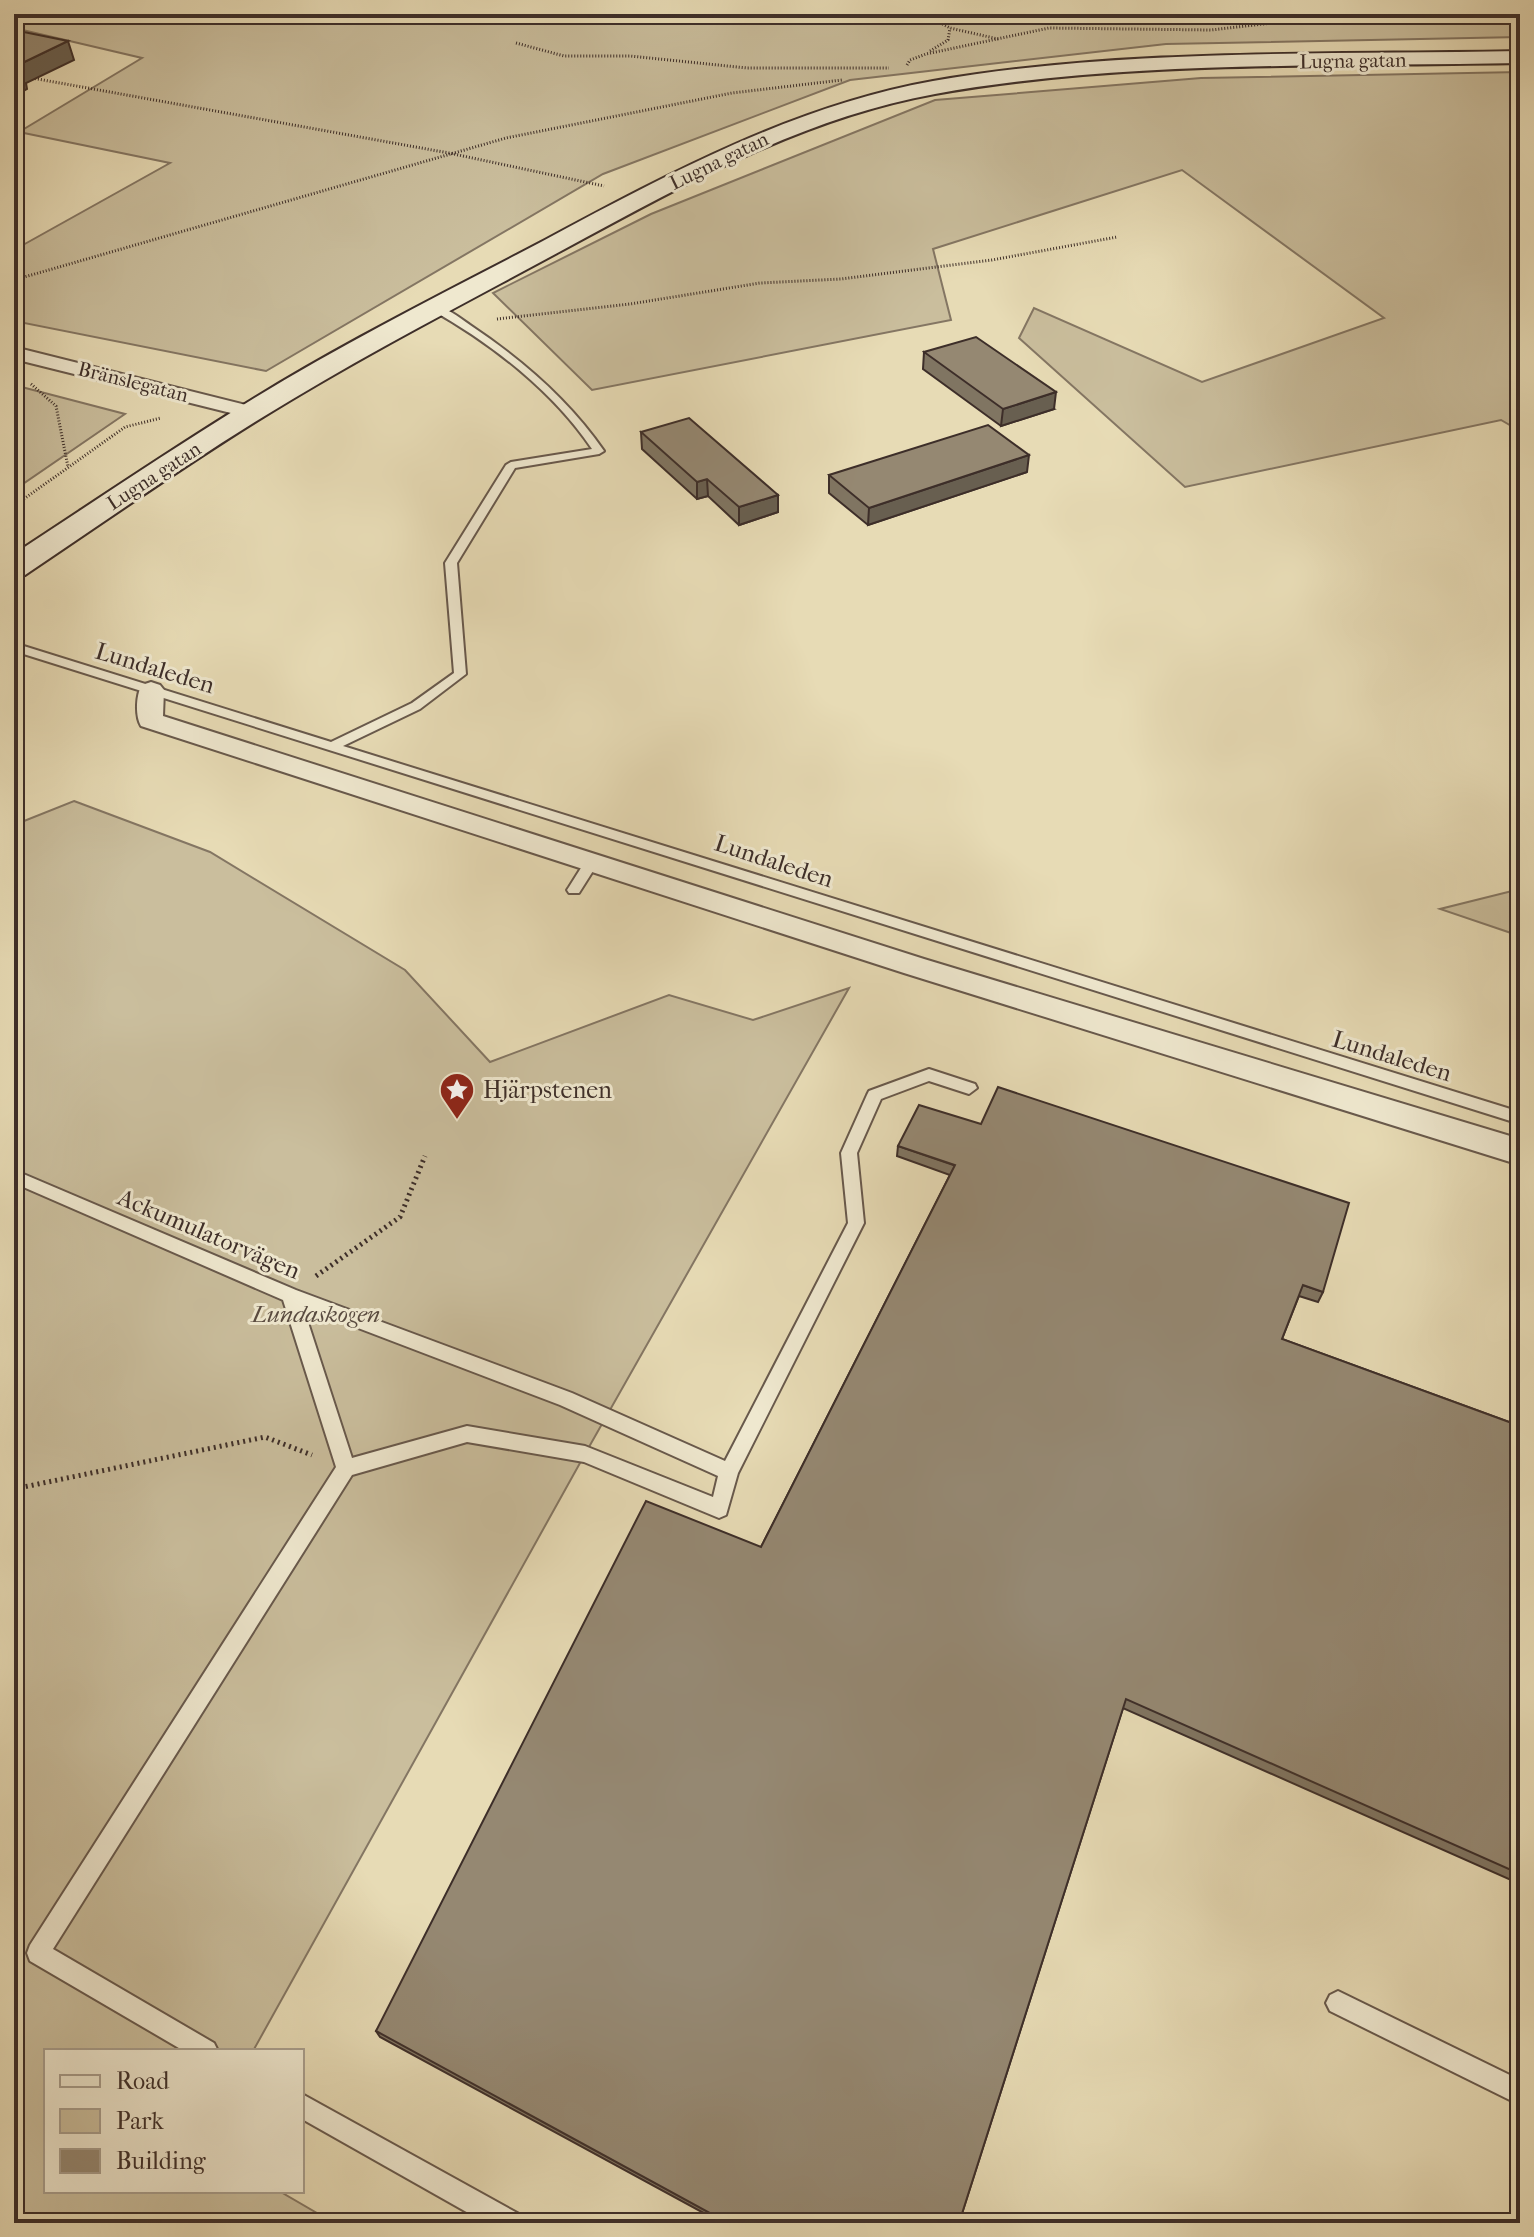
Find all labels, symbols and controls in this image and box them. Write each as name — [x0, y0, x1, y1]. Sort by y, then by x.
street label: Lugna gatan — [1299, 49, 1407, 73]
street label: Lugna gatan — [666, 127, 773, 195]
street label: Bränslegatan — [75, 357, 191, 407]
street label: Lugna gatan — [103, 437, 206, 515]
street label: Lundaleden — [92, 637, 218, 699]
street label: Lundaleden — [711, 829, 837, 893]
street label: Lundaleden — [1329, 1025, 1455, 1087]
place icon: Hjärpstenen — [438, 1071, 476, 1121]
place label: Hjärpstenen — [483, 1076, 612, 1104]
street label: Ackumulatorvägen — [113, 1183, 304, 1285]
park label: Lundaskogen — [250, 1300, 380, 1328]
legend — [44, 2049, 304, 2193]
text: Road — [116, 2067, 170, 2095]
text: Park — [116, 2107, 164, 2135]
text: Building — [116, 2147, 207, 2175]

